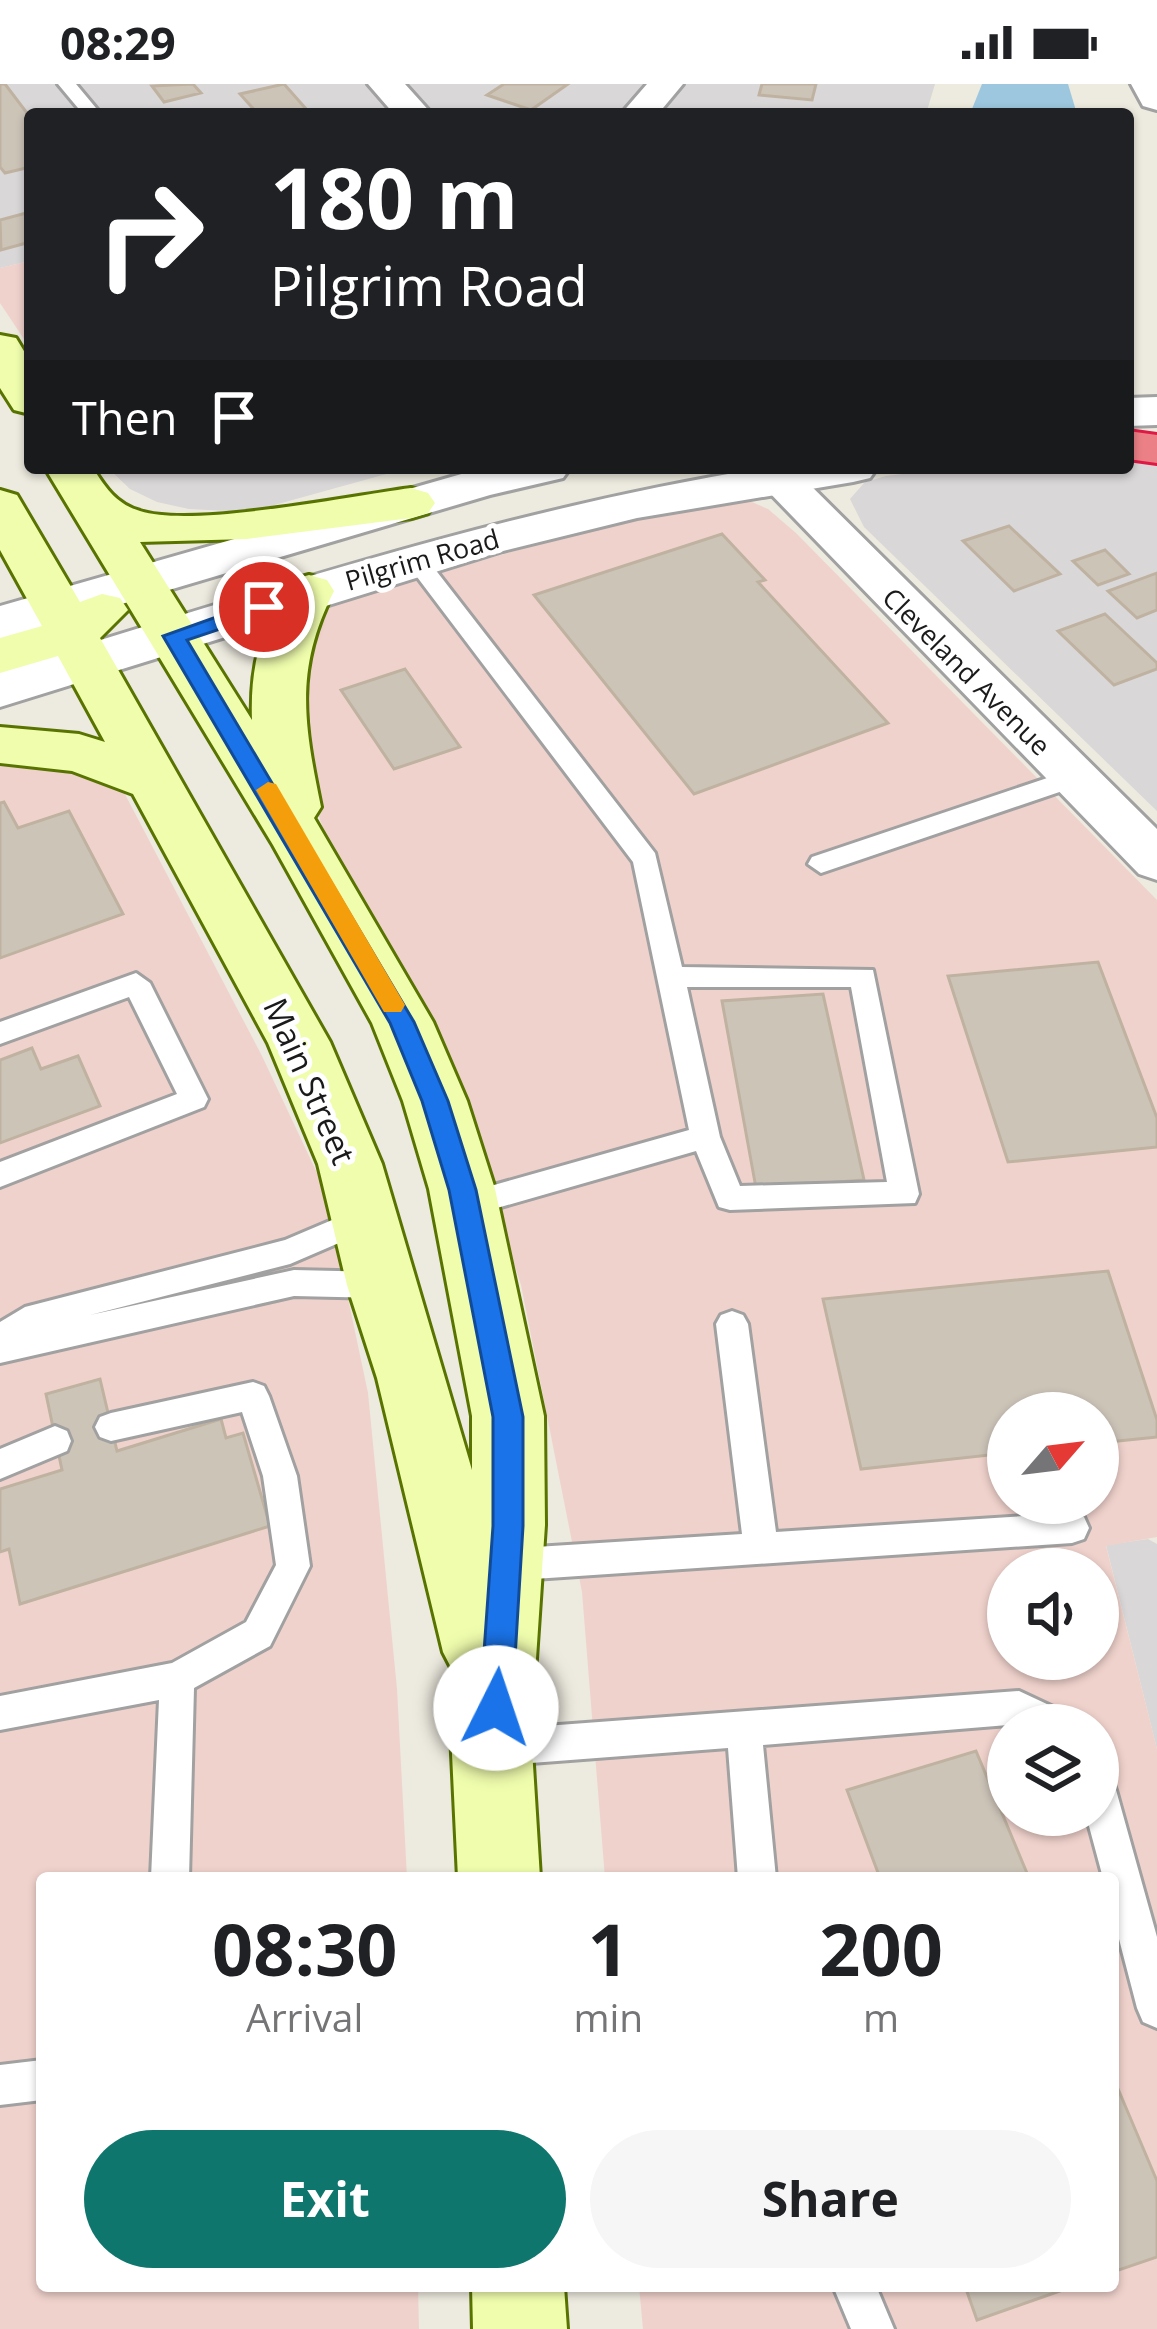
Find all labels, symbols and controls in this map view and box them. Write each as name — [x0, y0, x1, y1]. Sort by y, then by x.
text: 08:29 — [60, 12, 176, 73]
text: 180 m — [270, 139, 518, 254]
icon: right — [72, 156, 228, 312]
text: Pilgrim Road — [270, 248, 588, 322]
icon: arrive — [201, 384, 267, 450]
text: Then — [72, 387, 177, 448]
street label: Pilgrim Road — [341, 519, 503, 599]
pin — [213, 556, 315, 658]
icon: arrive — [231, 574, 297, 640]
street label: Cleveland Avenue — [875, 579, 1059, 763]
street label: Main Street — [253, 991, 367, 1171]
north arrow — [987, 1392, 1119, 1524]
map controls — [987, 1392, 1119, 1836]
button: sound — [987, 1548, 1119, 1680]
position arrow — [433, 1645, 559, 1771]
button: layers — [987, 1704, 1119, 1836]
text: 08:30 — [212, 1899, 397, 1997]
text: 1 — [588, 1899, 629, 1997]
text: 200 — [819, 1899, 943, 1997]
text: Arrival — [246, 1990, 363, 2043]
text: min — [573, 1990, 643, 2043]
text: m — [863, 1990, 899, 2043]
button: Exit — [84, 2130, 566, 2268]
button: Share — [590, 2130, 1071, 2268]

